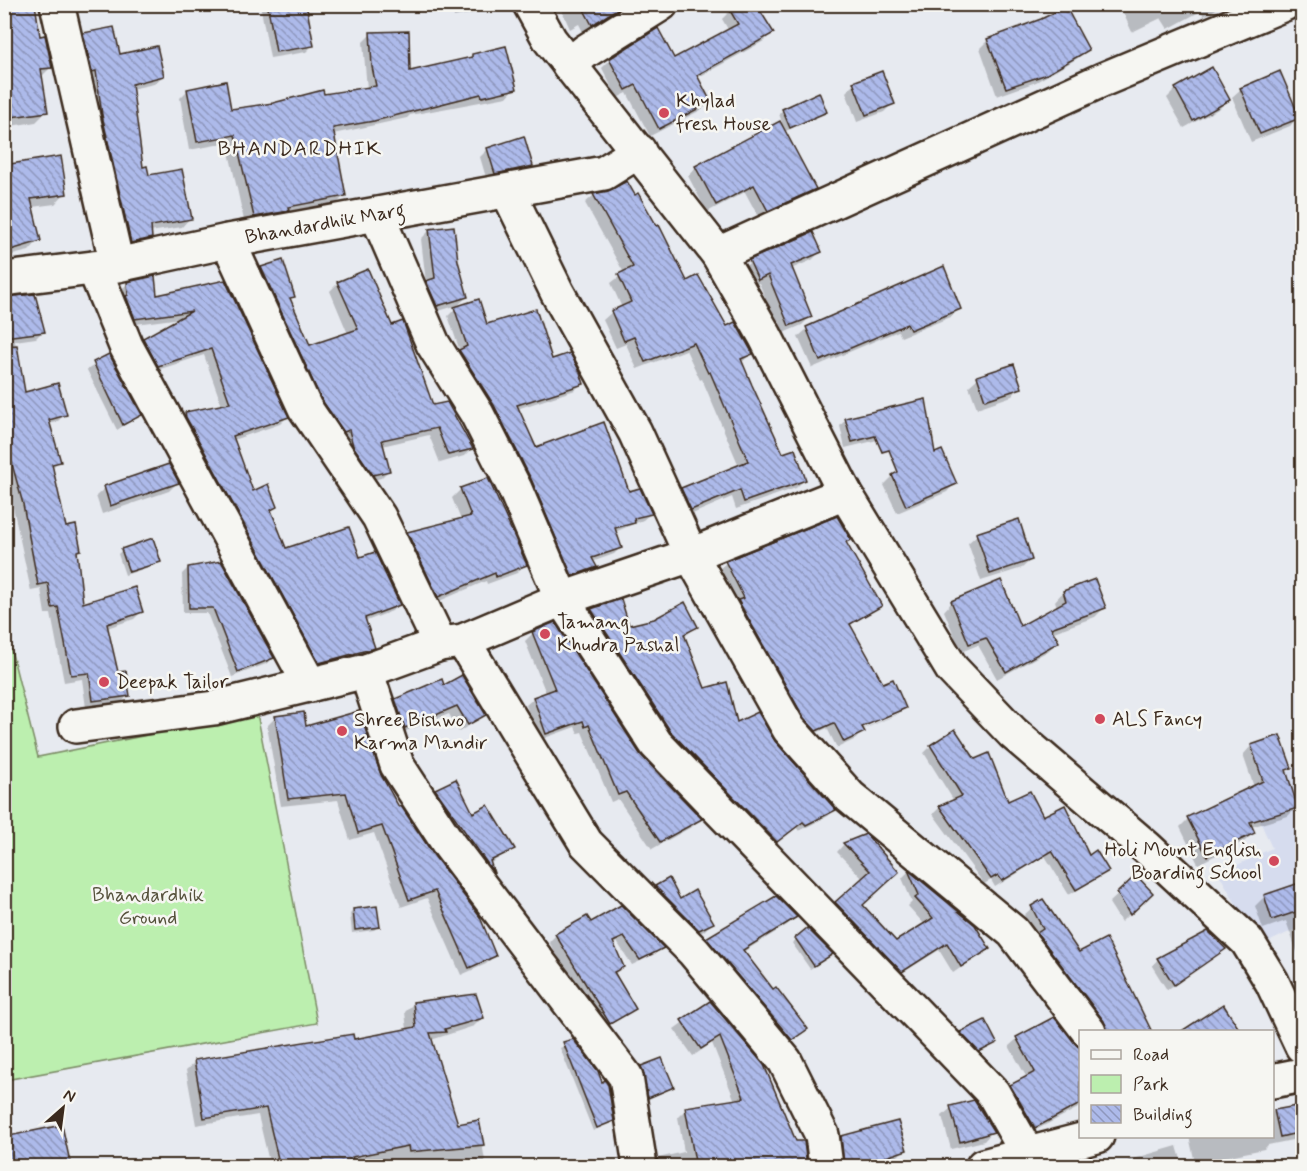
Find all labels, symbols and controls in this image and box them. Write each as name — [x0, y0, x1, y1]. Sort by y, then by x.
place label: Khylad fresh House — [676, 88, 771, 138]
marker: Khylad fresh House — [657, 106, 671, 120]
district label: BHANDARDHIK — [217, 135, 383, 163]
street label: Bhandardhik Marg — [243, 197, 408, 253]
place label: Tamang Khudra Pashal — [557, 609, 679, 659]
marker: Tamang Khudra Pashal — [538, 627, 552, 641]
place label: Deepak Tailor — [116, 669, 229, 696]
marker: Deepak Tailor — [97, 675, 111, 689]
place label: ALS Fancy — [1112, 706, 1202, 733]
place label: Shree Bishwo Karma Mandir — [354, 707, 488, 757]
marker: ALS Fancy — [1093, 712, 1107, 726]
marker: Shree Bishwo Karma Mandir — [335, 724, 349, 738]
place label: Holi Mount English Boarding School — [1105, 837, 1262, 889]
marker: Holi Mount English Boarding School — [1267, 854, 1281, 868]
park label: Bhandardhik Ground — [92, 882, 204, 932]
legend — [1079, 1030, 1274, 1138]
text: Road — [1133, 1043, 1169, 1067]
text: Park — [1133, 1073, 1169, 1097]
north arrow — [33, 1078, 93, 1138]
text: N — [60, 1084, 79, 1108]
text: Building — [1133, 1103, 1193, 1129]

